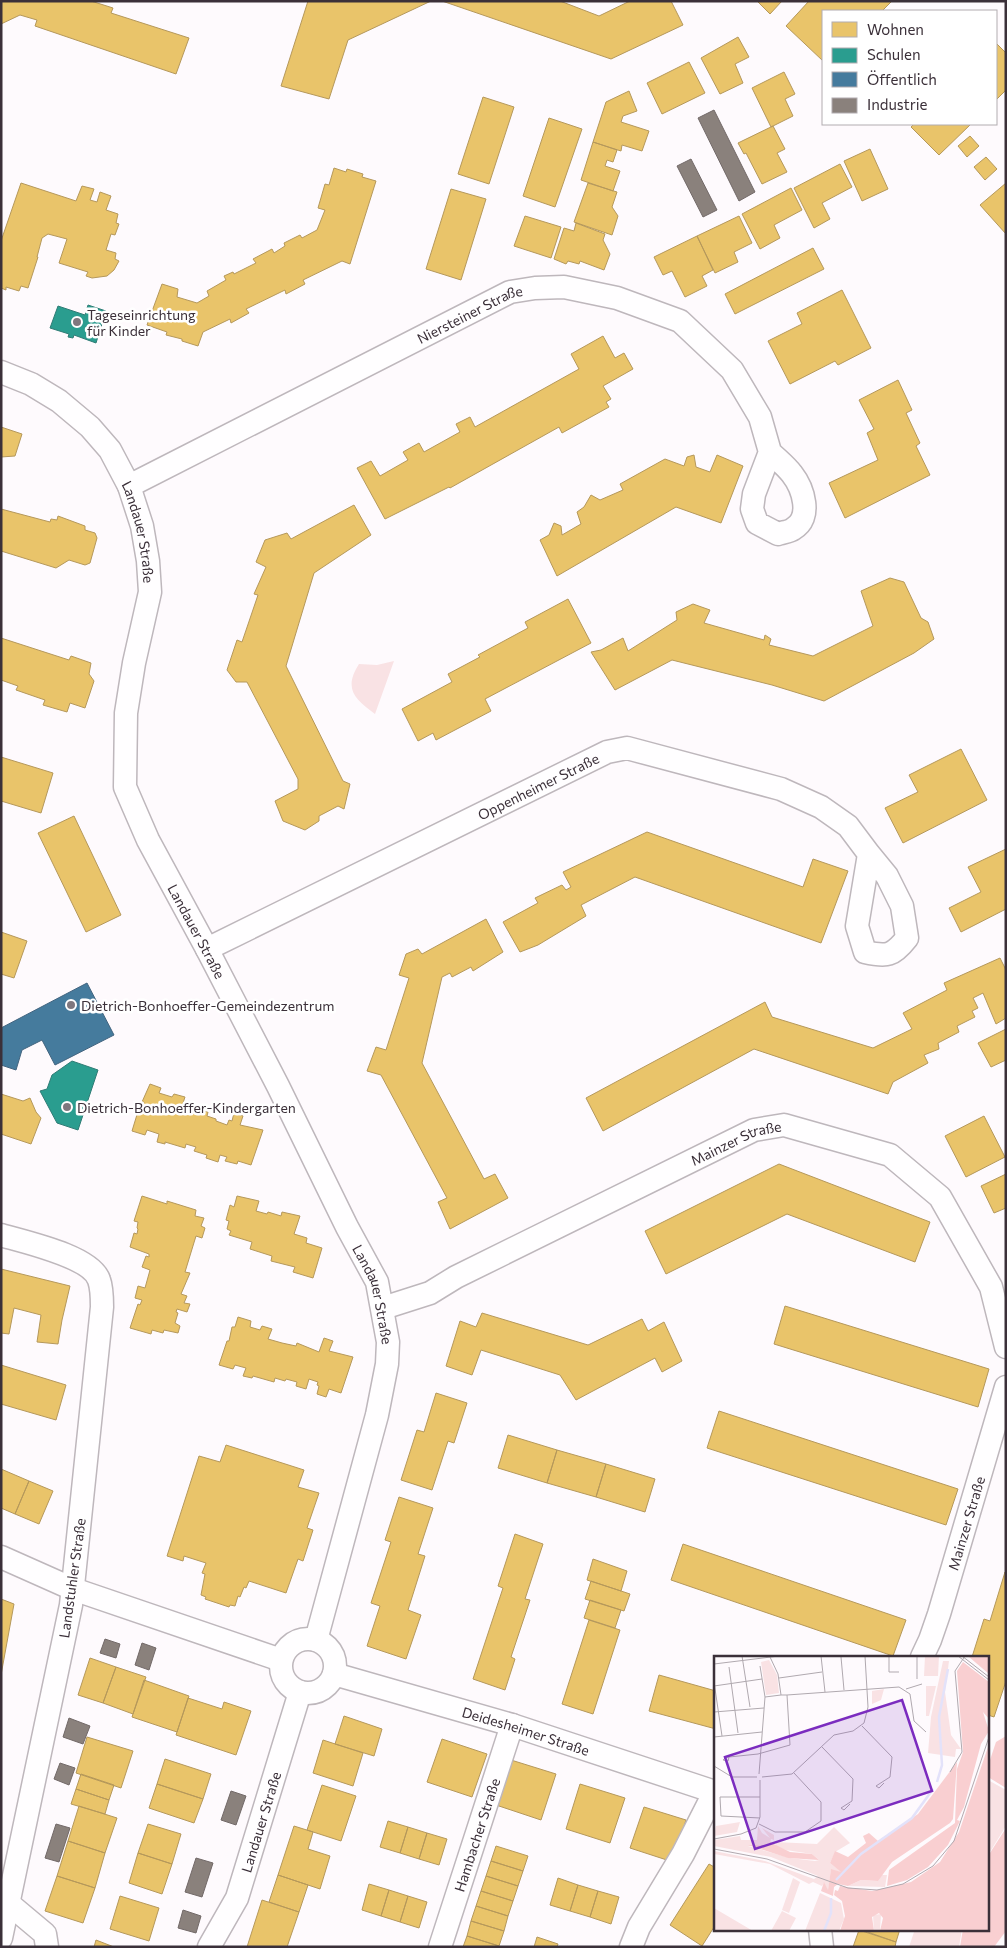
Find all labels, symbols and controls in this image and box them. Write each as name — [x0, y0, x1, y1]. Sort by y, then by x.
legend — [822, 10, 997, 125]
text: Wohnen — [867, 20, 924, 38]
text: Schulen — [867, 45, 921, 63]
text: Öffentlich — [867, 70, 937, 88]
text: Industrie — [867, 95, 928, 113]
street label: Niersteiner Straße — [414, 282, 524, 347]
place label: Tageseinrichtung für Kinder — [87, 306, 196, 339]
marker: Tageseinrichtung für Kinder — [71, 316, 83, 328]
street label: Landauer Straße — [119, 478, 158, 584]
street label: Oppenheimer Straße — [475, 749, 601, 823]
street label: Landauer Straße — [165, 881, 229, 981]
place label: Dietrich-Bonhoeffer-Gemeindezentrum — [81, 997, 334, 1014]
marker: Dietrich-Bonhoeffer-Gemeindezentrum — [65, 999, 77, 1011]
place label: Dietrich-Bonhoeffer-Kindergarten — [77, 1099, 296, 1116]
marker: Dietrich-Bonhoeffer-Kindergarten — [61, 1101, 73, 1113]
street label: Mainzer Straße — [688, 1117, 783, 1169]
street label: Landauer Straße — [350, 1241, 397, 1345]
street label: Mainzer Straße — [944, 1474, 988, 1572]
street label: Landstuhler Straße — [55, 1517, 89, 1639]
inset map — [714, 1656, 990, 1930]
street label: Deidesheimer Straße — [460, 1703, 592, 1758]
street label: Landauer Straße — [237, 1769, 284, 1875]
street label: Hambacher Straße — [450, 1776, 503, 1894]

